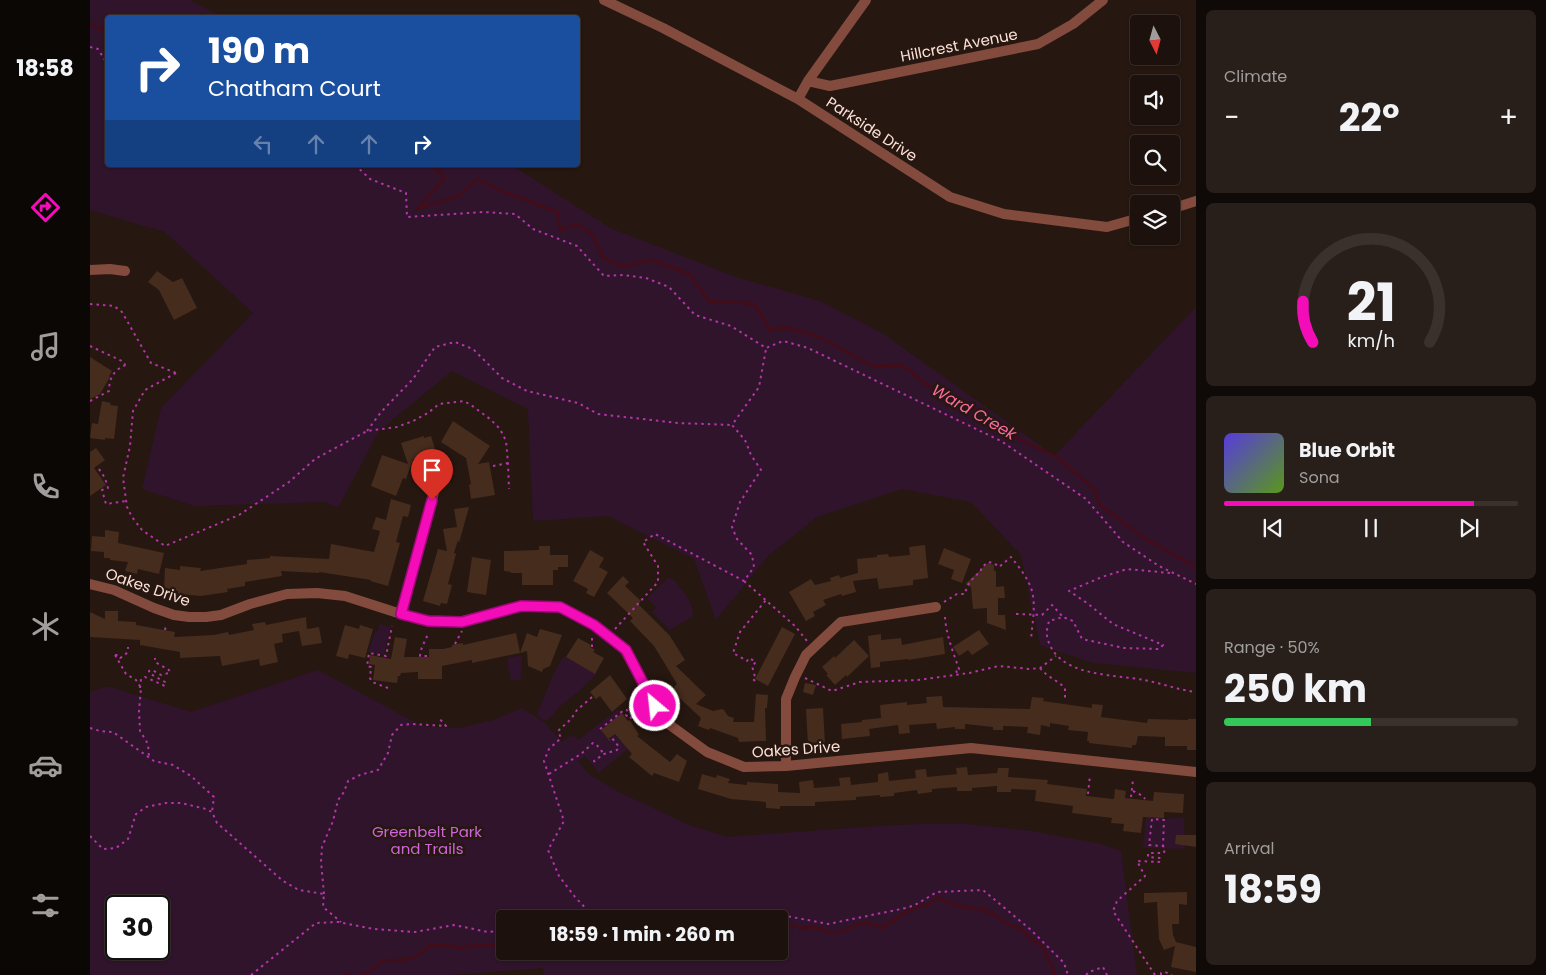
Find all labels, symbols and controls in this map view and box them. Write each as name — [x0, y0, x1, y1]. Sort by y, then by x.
north arrow — [1130, 15, 1180, 65]
map controls — [1130, 15, 1180, 245]
street label: Hillcrest Avenue — [899, 23, 1019, 67]
text: 190 m — [208, 26, 310, 75]
icon: right — [125, 35, 190, 100]
text: 18:58 — [16, 53, 74, 84]
text: Climate — [1224, 65, 1287, 88]
text: Chatham Court — [208, 73, 381, 104]
button: sound — [1130, 75, 1180, 125]
text: 22° — [1339, 91, 1400, 144]
street label: Parkside Drive — [822, 92, 922, 166]
text: − — [1224, 98, 1239, 137]
text: + — [1499, 98, 1518, 137]
icon: left — [249, 130, 277, 158]
icon: ahead — [302, 130, 330, 158]
icon: ahead — [355, 130, 383, 158]
icon: right — [408, 130, 436, 158]
button: search — [1130, 135, 1180, 185]
icon: directions — [28, 190, 63, 225]
button: layers — [1130, 195, 1180, 245]
text: 21 — [1346, 266, 1396, 339]
text: km/h — [1347, 328, 1395, 353]
icon: music — [28, 329, 63, 364]
water label: Ward Creek — [927, 378, 1021, 446]
text: Blue Orbit — [1299, 437, 1395, 464]
pin — [411, 449, 453, 500]
icon: arrive — [418, 456, 446, 484]
text: Sona — [1299, 466, 1340, 489]
icon: phone — [28, 469, 63, 504]
icon: previous — [1259, 514, 1287, 542]
icon: pause — [1357, 514, 1385, 542]
icon: next — [1455, 514, 1483, 542]
street label: Oakes Drive — [103, 563, 193, 611]
icon: climate — [28, 609, 63, 644]
text: Range · 50% — [1224, 636, 1320, 659]
text: 250 km — [1224, 662, 1367, 715]
position arrow — [628, 679, 680, 731]
street label: Oakes Drive — [751, 735, 841, 763]
icon: car — [28, 748, 63, 783]
park label: Greenbelt Park and Trails — [372, 821, 482, 859]
text: Arrival — [1224, 837, 1274, 860]
text: 18:59 — [1224, 863, 1322, 916]
icon: filters — [28, 888, 63, 923]
speed limit sign: 30 — [105, 895, 170, 960]
text: 18:59 · 1 min · 260 m — [549, 921, 735, 948]

